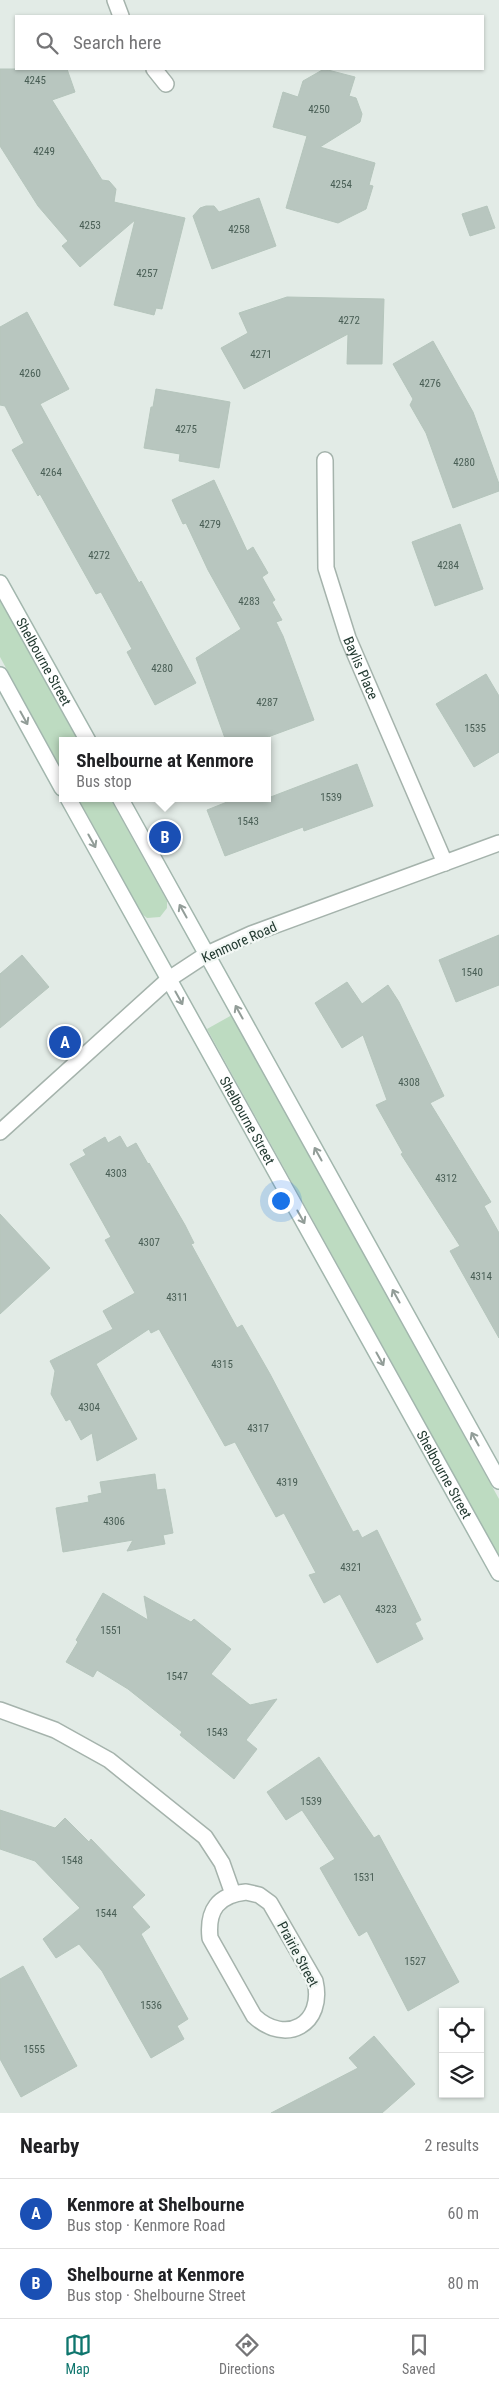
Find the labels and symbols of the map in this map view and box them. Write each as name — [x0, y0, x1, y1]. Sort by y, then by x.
house number: 4245 — [24, 74, 46, 87]
house number: 4250 — [308, 103, 330, 116]
house number: 4249 — [33, 145, 55, 158]
house number: 4254 — [330, 178, 352, 191]
house number: 4253 — [79, 219, 101, 232]
house number: 4258 — [228, 223, 250, 236]
house number: 4257 — [136, 267, 158, 280]
house number: 4272 — [338, 314, 360, 327]
house number: 4271 — [250, 348, 272, 361]
house number: 4260 — [19, 367, 41, 380]
house number: 4276 — [419, 377, 441, 390]
house number: 4275 — [175, 423, 197, 436]
house number: 4280 — [453, 456, 475, 469]
house number: 4264 — [40, 466, 62, 479]
house number: 4279 — [199, 518, 221, 531]
house number: 4272 — [88, 549, 110, 562]
house number: 4284 — [437, 559, 459, 572]
house number: 4283 — [238, 595, 260, 608]
street label: Shelbourne Street — [13, 615, 75, 708]
street label: Baylis Place — [340, 634, 382, 702]
house number: 4280 — [151, 662, 173, 675]
house number: 4287 — [256, 696, 278, 709]
one-way arrow — [19, 710, 29, 725]
house number: 1535 — [464, 722, 486, 735]
house number: 1539 — [320, 791, 342, 804]
house number: 1543 — [237, 815, 259, 828]
pin: B — [149, 818, 181, 856]
one-way arrow — [88, 833, 97, 848]
one-way arrow — [178, 905, 188, 919]
street label: Kenmore Road — [199, 918, 279, 966]
house number: 1540 — [461, 966, 483, 979]
one-way arrow — [174, 991, 184, 1006]
one-way arrow — [234, 1005, 244, 1020]
pin: A — [49, 1023, 81, 1061]
street label: Shelbourne Street — [216, 1074, 278, 1167]
house number: 4308 — [398, 1076, 420, 1089]
one-way arrow — [312, 1148, 322, 1162]
house number: 4303 — [105, 1167, 127, 1180]
house number: 4312 — [435, 1172, 457, 1185]
your location — [268, 1188, 294, 1214]
one-way arrow — [296, 1209, 306, 1224]
house number: 4307 — [138, 1236, 160, 1249]
house number: 4314 — [470, 1270, 492, 1283]
one-way arrow — [391, 1290, 401, 1304]
house number: 4311 — [166, 1291, 188, 1304]
one-way arrow — [375, 1351, 385, 1366]
house number: 4315 — [211, 1358, 233, 1371]
house number: 4304 — [78, 1401, 100, 1414]
house number: 4317 — [247, 1422, 269, 1435]
street label: Shelbourne Street — [413, 1428, 475, 1521]
one-way arrow — [470, 1432, 480, 1446]
house number: 4319 — [276, 1476, 298, 1489]
house number: 4306 — [103, 1515, 125, 1528]
house number: 4321 — [340, 1561, 362, 1574]
house number: 4323 — [375, 1603, 397, 1616]
house number: 1551 — [100, 1624, 122, 1637]
house number: 1547 — [166, 1670, 188, 1683]
house number: 1543 — [206, 1726, 228, 1739]
house number: 1539 — [300, 1795, 322, 1808]
house number: 1548 — [61, 1854, 83, 1867]
house number: 1531 — [353, 1871, 375, 1884]
house number: 1544 — [95, 1907, 117, 1920]
street label: Prairie Street — [274, 1919, 322, 1989]
house number: 1527 — [404, 1955, 426, 1968]
house number: 1536 — [140, 1999, 162, 2012]
house number: 1555 — [23, 2043, 45, 2056]

